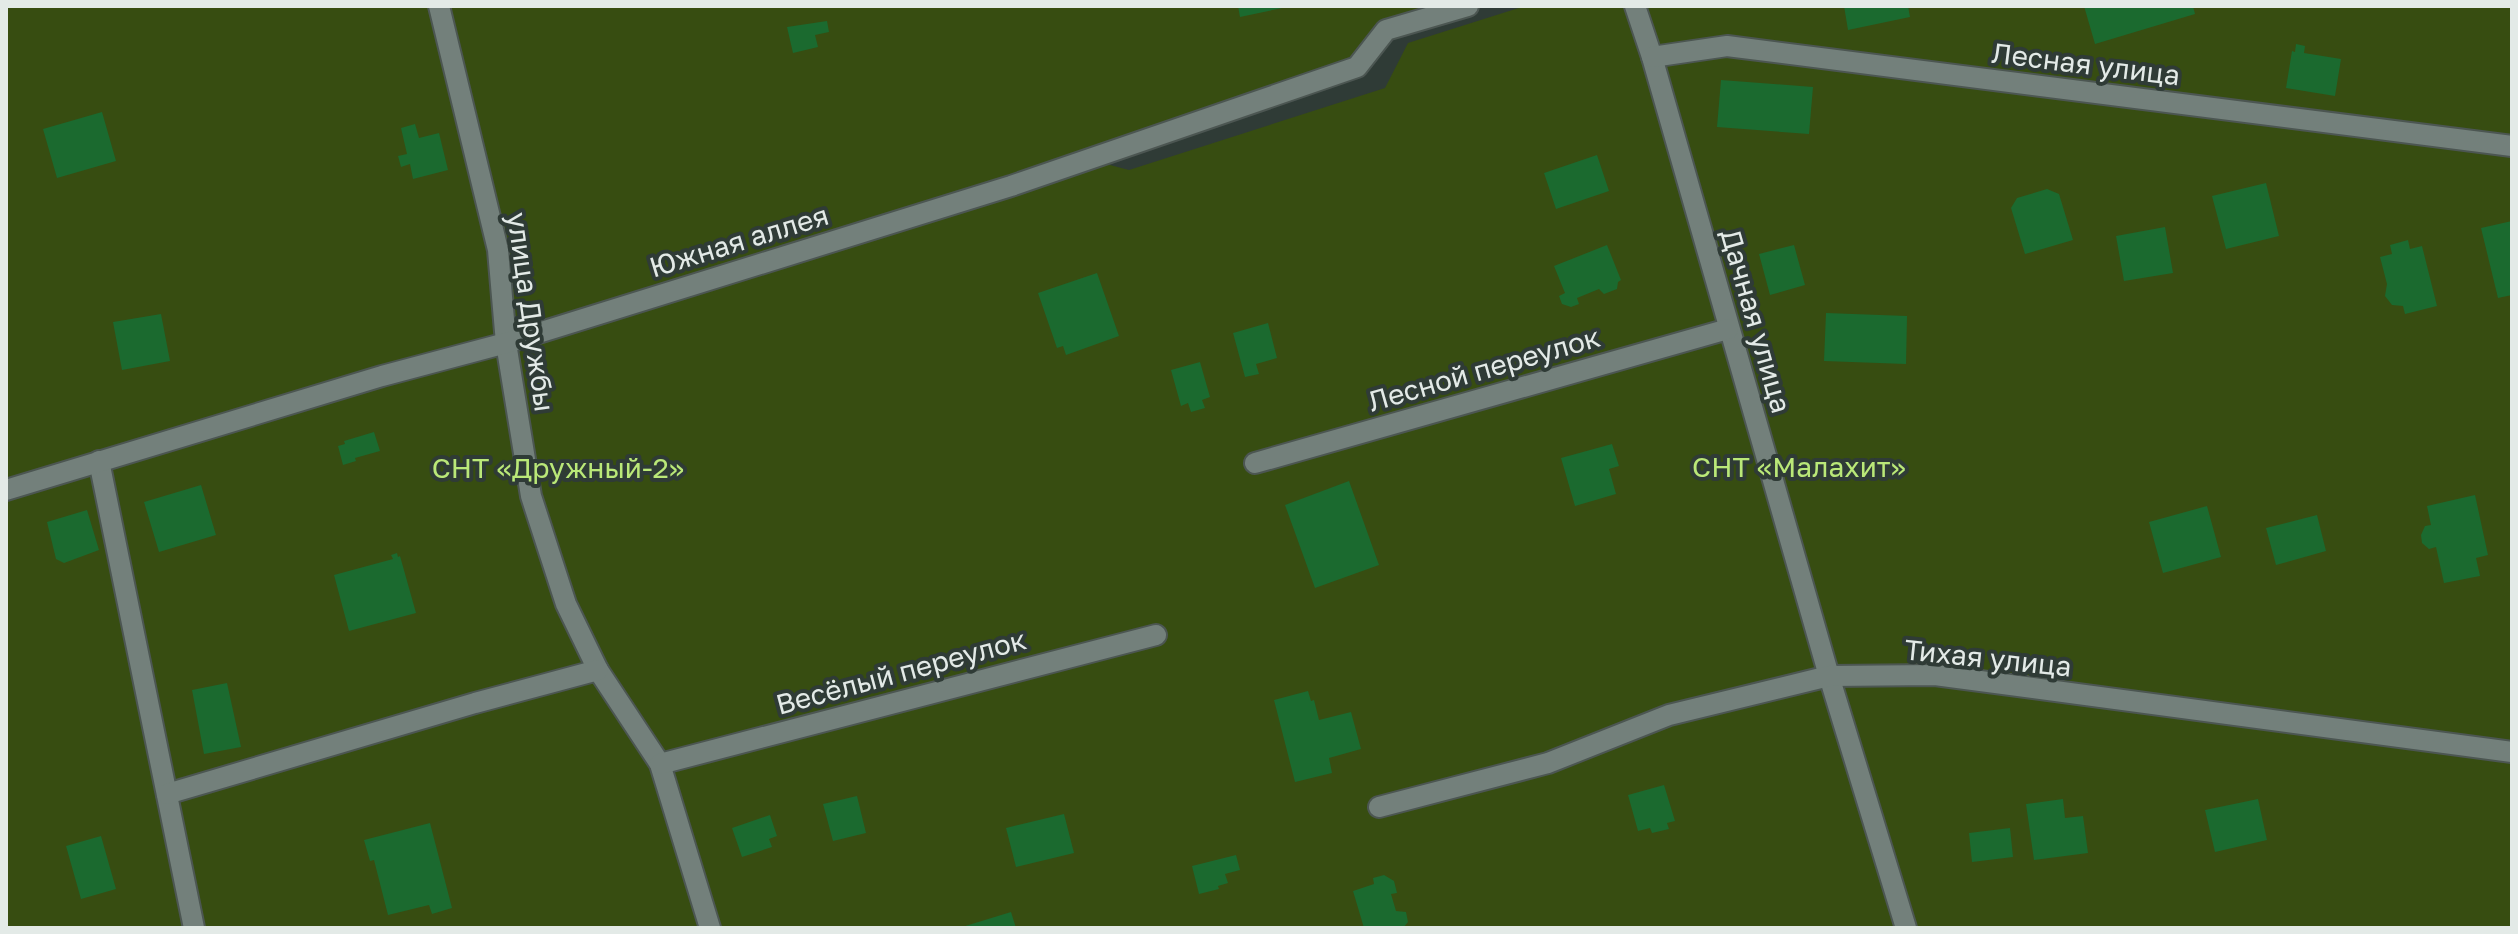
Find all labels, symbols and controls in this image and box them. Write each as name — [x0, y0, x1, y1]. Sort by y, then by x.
street label: Лесная улица — [1990, 36, 2182, 91]
street label: Южная аллея — [645, 198, 832, 283]
street label: улица Дружбы — [501, 210, 562, 414]
street label: Дачная улица — [1714, 225, 1798, 417]
street label: Лесной переулок — [1364, 320, 1604, 417]
park label: СНТ «Малахит» — [1692, 450, 1906, 483]
park label: СНТ «Дружный-2» — [432, 451, 684, 484]
street label: Весёлый переулок — [772, 622, 1029, 721]
street label: Тихая улица — [1903, 632, 2073, 683]

